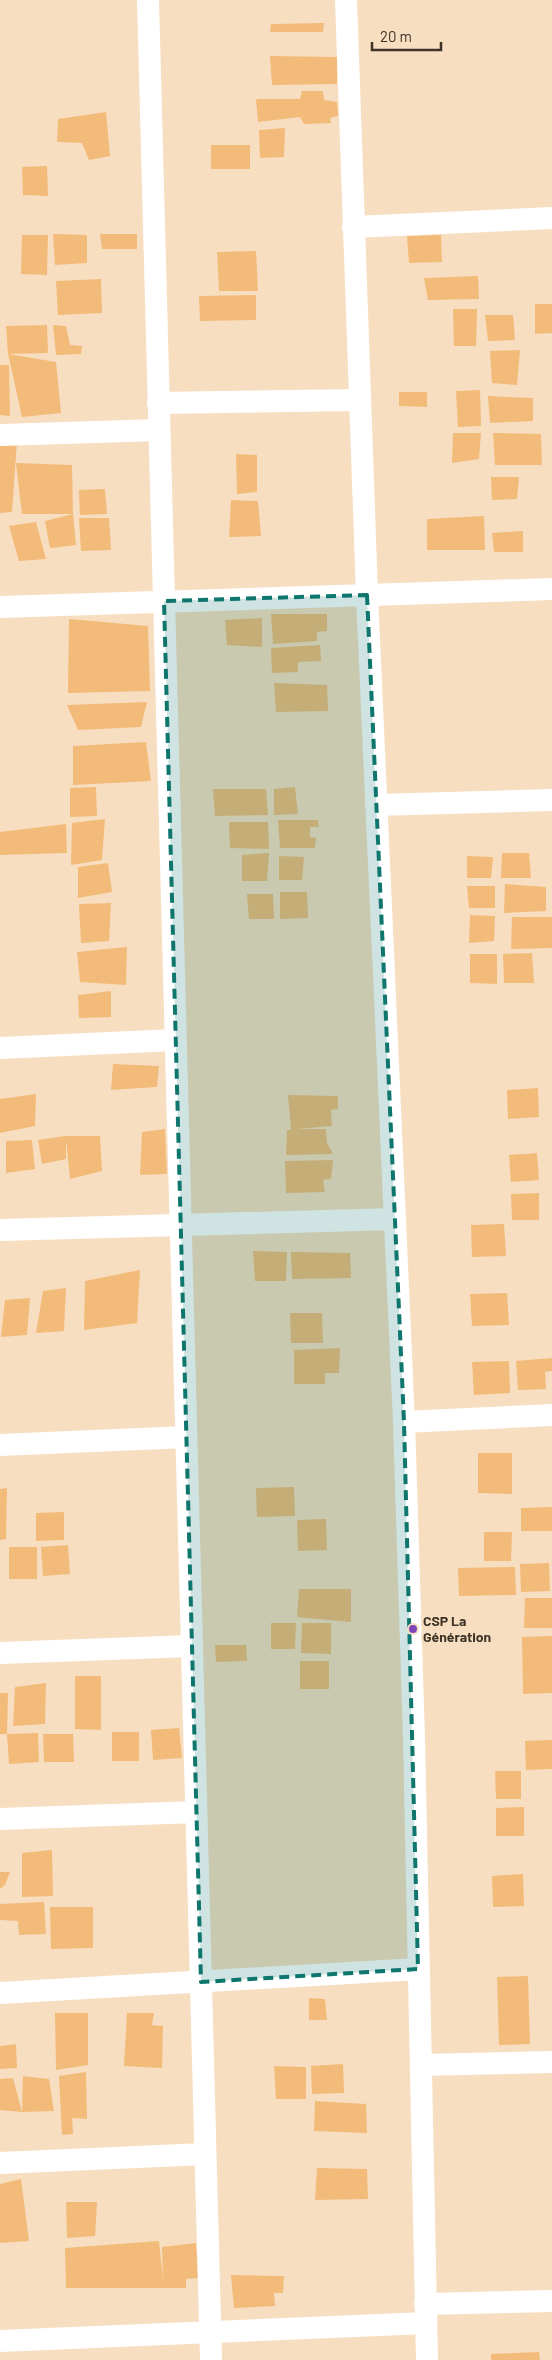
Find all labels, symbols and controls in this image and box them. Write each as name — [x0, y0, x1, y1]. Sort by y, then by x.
scale bar — [372, 20, 441, 52]
text: 20 m — [380, 27, 412, 45]
place label: CSP La Génération — [423, 1612, 491, 1645]
marker: CSP La Génération — [407, 1623, 419, 1635]

